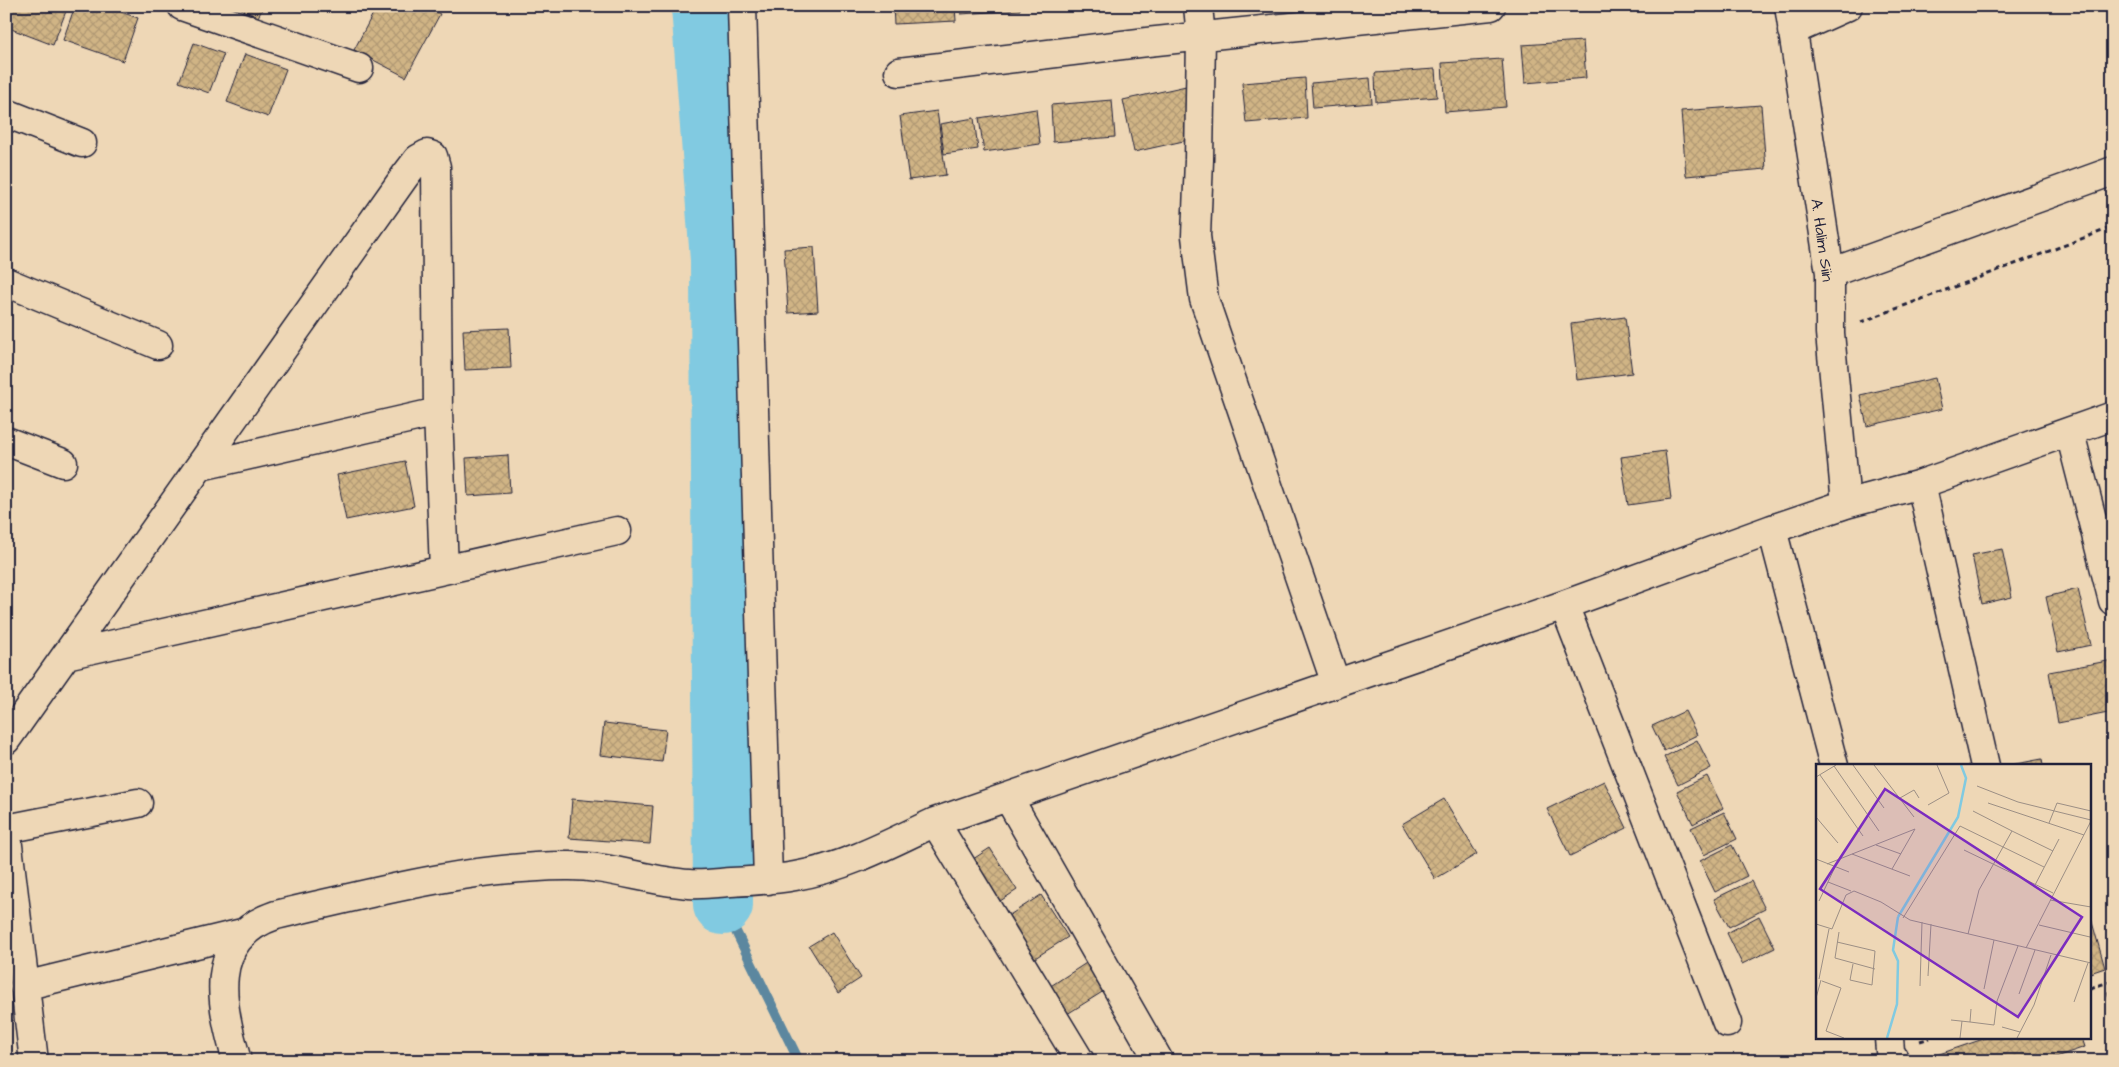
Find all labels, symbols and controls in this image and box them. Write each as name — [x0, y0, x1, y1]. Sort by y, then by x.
street label: A. Halim Siin — [1805, 197, 1839, 283]
inset map — [1816, 764, 2092, 1040]

